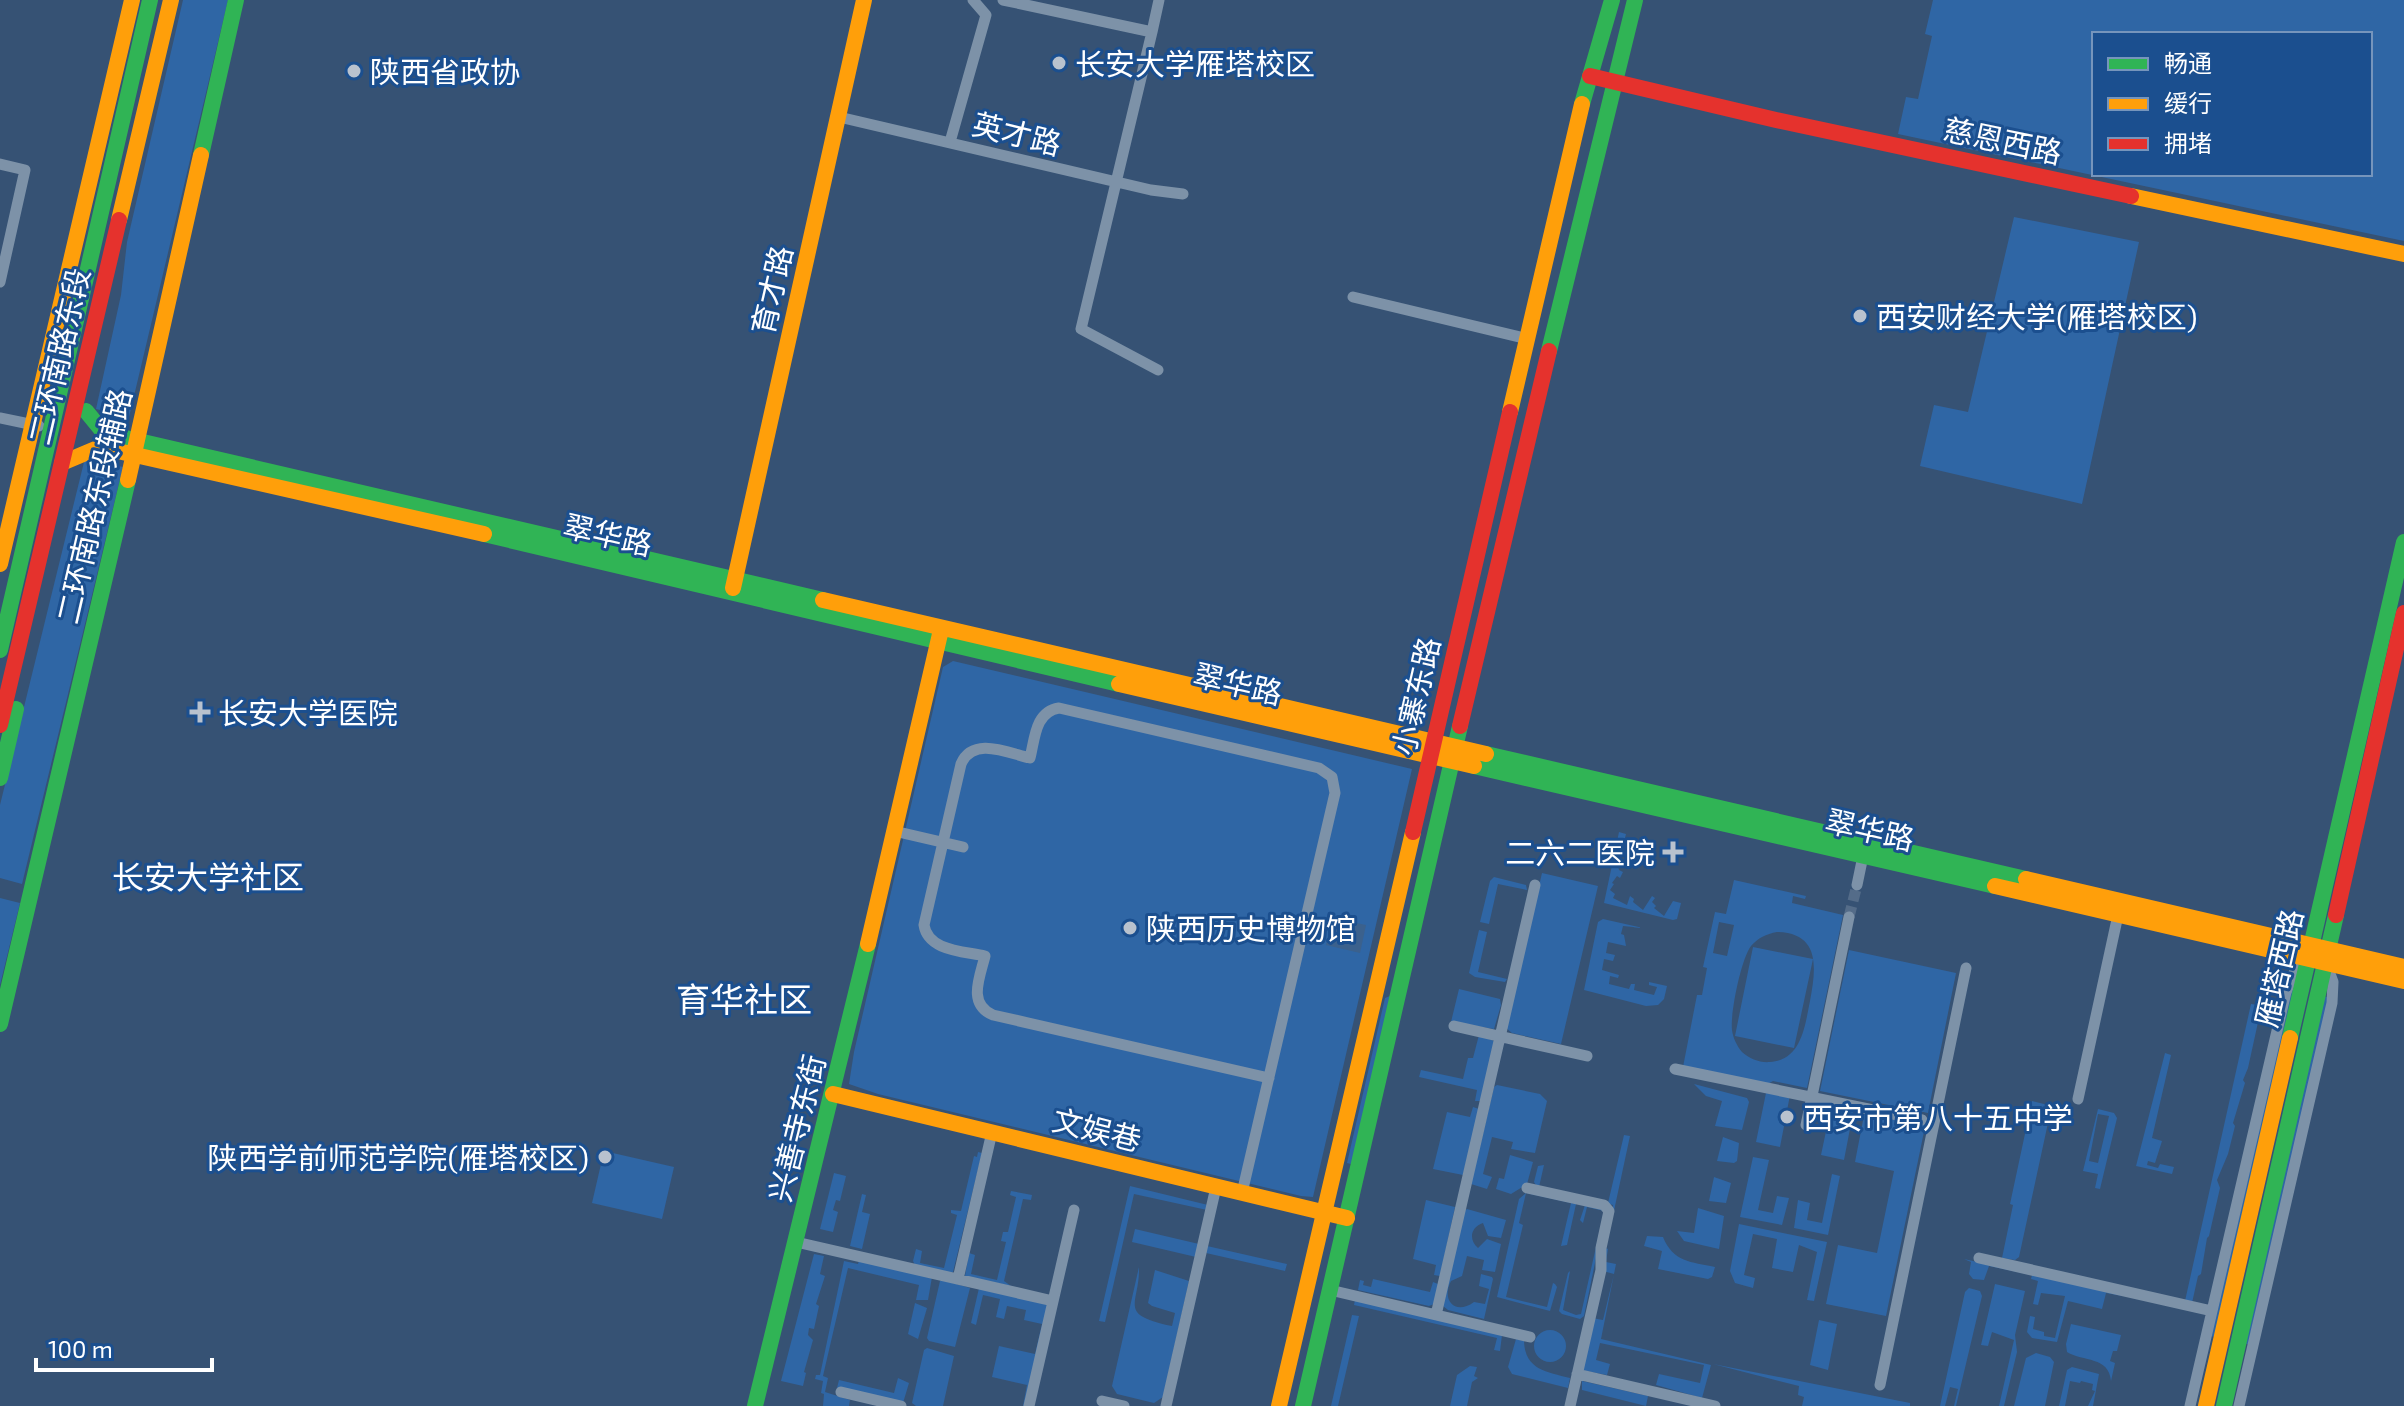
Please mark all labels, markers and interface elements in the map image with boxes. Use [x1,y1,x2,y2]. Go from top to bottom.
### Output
legend [2092,32,2372,176]
place label: 长安大学雁塔校区 [1075,45,1315,81]
text: 畅通 [2164,48,2212,77]
place label: 陕西省政协 [370,53,520,89]
marker: 长安大学雁塔校区 [1050,54,1068,72]
marker: 陕西省政协 [345,62,363,80]
text: 缓行 [2164,88,2212,117]
street label: 英才路 [969,105,1065,161]
street label: 慈恩西路 [1941,110,2065,170]
text: 拥堵 [2164,128,2212,157]
street label: 育才路 [743,242,799,338]
street label: 二环南路东段 [20,264,96,448]
place label: 西安财经大学(雁塔校区) [1876,298,2198,334]
marker: 西安财经大学(雁塔校区) [1851,307,1869,325]
street label: 二环南路东段辅路 [48,385,138,627]
street label: 翠华路 [560,506,656,562]
street label: 小寨东路 [1384,633,1446,759]
street label: 翠华路 [1190,655,1286,711]
place label: 长安大学医院 [218,694,398,730]
marker: 长安大学医院 [189,701,211,723]
street label: 翠华路 [1822,801,1918,857]
place label: 二六二医院 [1505,834,1655,870]
marker: 二六二医院 [1662,841,1684,863]
district label: 长安大学社区 [112,857,304,895]
street label: 雁塔西路 [2247,905,2309,1031]
place label: 陕西历史博物馆 [1146,910,1356,946]
marker: 陕西历史博物馆 [1121,919,1139,937]
district label: 育华社区 [676,978,812,1019]
street label: 兴善寺东街 [760,1051,832,1205]
place label: 西安市第八十五中学 [1803,1099,2073,1135]
street label: 文娱巷 [1049,1101,1145,1157]
marker: 西安市第八十五中学 [1778,1108,1796,1126]
place label: 陕西学前师范学院(雁塔校区) [207,1139,589,1175]
marker: 陕西学前师范学院(雁塔校区) [596,1148,614,1166]
scale bar [36,1322,212,1372]
text: 100 m [48,1334,113,1363]

